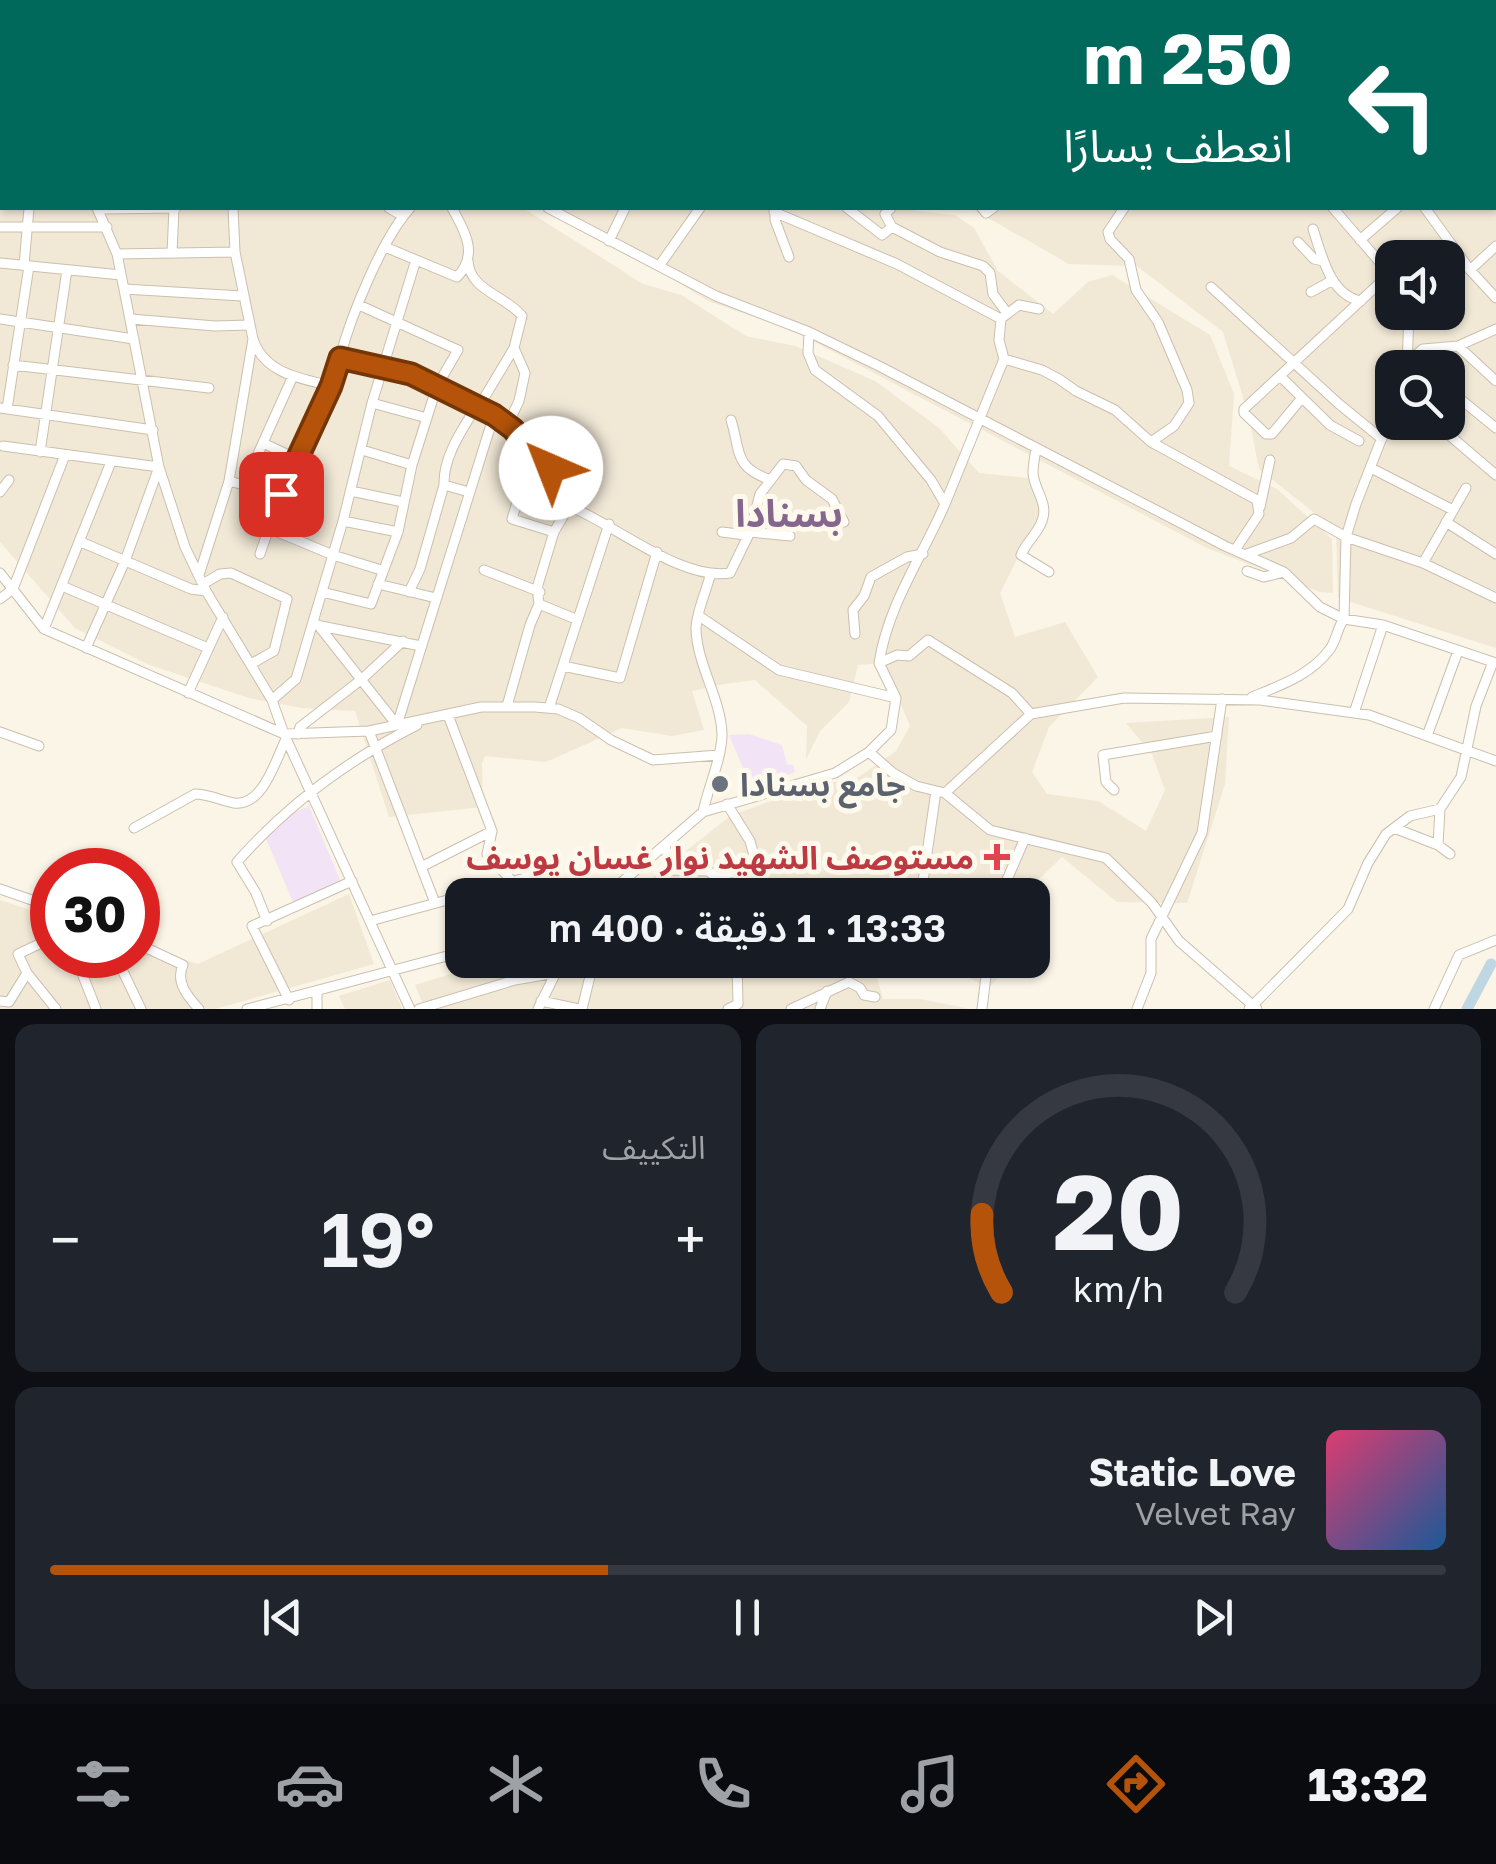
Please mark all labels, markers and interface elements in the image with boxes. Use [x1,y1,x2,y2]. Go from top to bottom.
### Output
text: 250 m [1083,15,1293,99]
icon: left [1328,40,1458,170]
text: انعطف يسارًا [1063,118,1293,172]
map controls [1375,240,1465,440]
button: sound [1375,240,1465,330]
button: search [1375,350,1465,440]
position arrow [499,416,603,520]
pin [239,452,324,537]
icon: arrive [254,467,309,522]
district label: بسنادا [735,490,843,536]
place label: جامع بسنادا [740,765,906,809]
marker: جامع بسنادا [709,773,731,795]
place label: مستوصف الشهيد نوار غسان يوسف [466,838,974,877]
marker: مستوصف الشهيد نوار غسان يوسف [984,844,1010,870]
speed limit sign: 30 [30,848,160,978]
text: 13:33 · 1 دقيقة · 400 m [549,905,946,950]
text: التكييف [602,1128,706,1166]
text: 20 [1053,1148,1184,1273]
text: 19° [321,1193,435,1284]
text: − [50,1206,80,1272]
text: + [675,1206,705,1272]
text: km/h [1073,1267,1164,1310]
text: Static Love [1089,1449,1296,1494]
text: Velvet Ray [1135,1494,1296,1532]
icon: previous [255,1590,310,1645]
icon: pause [720,1590,775,1645]
icon: next [1186,1590,1241,1645]
icon: filters [68,1749,138,1819]
icon: car [275,1749,345,1819]
icon: climate [481,1749,551,1819]
icon: phone [688,1749,758,1819]
icon: music [895,1749,965,1819]
icon: directions [1101,1749,1171,1819]
text: 13:32 [1308,1757,1428,1811]

